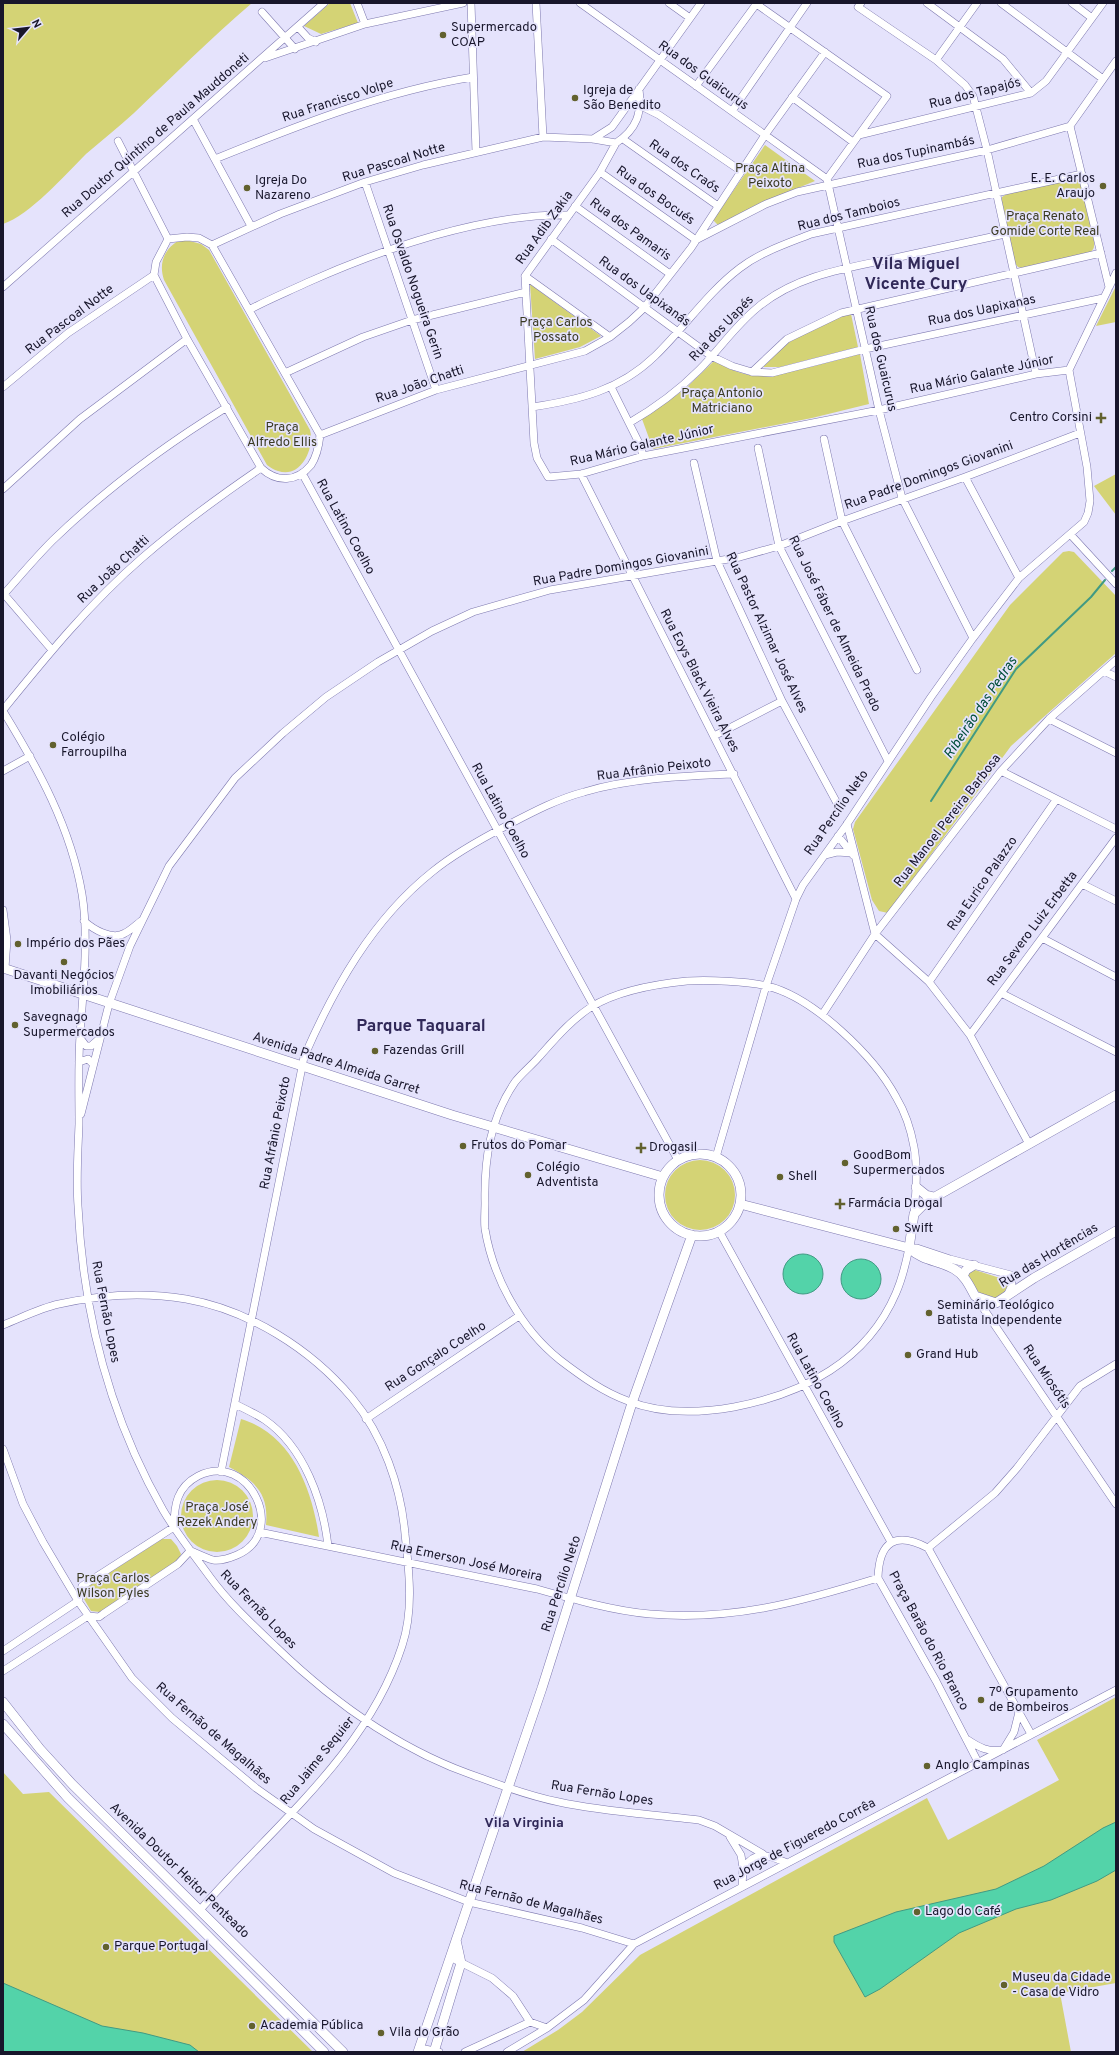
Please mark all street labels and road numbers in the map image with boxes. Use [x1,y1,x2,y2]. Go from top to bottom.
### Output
street label: Rua dos Guaicurus [655,38,751,114]
street label: Rua Doutor Quintino de Paula Mauddoneti [59,50,253,222]
street label: Rua Francisco Volpe [280,75,396,127]
street label: Rua dos Tapajós [927,75,1023,113]
street label: Rua dos Tupinambás [856,133,976,173]
street label: Rua dos Craós [645,137,723,197]
street label: Rua Pascoal Notte [341,140,447,186]
street label: Rua dos Bocués [613,163,697,229]
street label: Rua Adib Zakia [513,188,577,268]
street label: Rua dos Pamaris [586,195,674,265]
street label: Rua dos Tamboios [796,195,902,235]
street label: Rua Osvaldo Nogueira Gerin [378,202,446,362]
street label: Rua dos Uapixanás [595,253,693,331]
street label: Rua Pascoal Notte [23,282,117,358]
street label: Rua dos Uapixanas [927,292,1037,330]
street label: Rua dos Uapés [686,293,758,365]
street label: Rua dos Guaicurus [860,305,900,413]
street label: Rua Mário Galante Júnior [908,352,1056,398]
street label: Rua João Chatti [374,362,466,408]
street label: Rua Mário Galante Júnior [569,422,715,470]
street label: Rua Padre Domingos Giovanini [843,438,1015,514]
street label: Rua Latino Coelho [312,477,378,577]
street label: Rua João Chatti [75,533,153,607]
street label: Rua José Fáber de Almeida Prado [784,533,884,715]
street label: Rua Padre Domingos Giovanini [532,544,710,590]
street label: Rua Pastor Alzimar José Alves [722,550,810,716]
street label: Rua Eoys Black Vieira Alves [656,607,742,755]
street label: Rua Manoel Pereira Barbosa [891,751,1005,891]
street label: Rua Afrânio Peixoto [596,755,712,785]
street label: Rua Latino Coelho [467,761,533,861]
street label: Rua Percílio Neto [802,767,872,859]
street label: Rua Eurico Palazzo [944,834,1022,934]
street label: Rua Severo Luiz Erbetta [985,868,1081,990]
street label: Avenida Padre Almeida Garret [250,1029,422,1099]
street label: Rua Afrânio Peixoto [257,1075,295,1191]
street label: Rua das Hortências [997,1220,1101,1292]
street label: Rua Fernão Lopes [87,1260,123,1364]
street label: Rua Gonçalo Coelho [382,1318,490,1396]
street label: Rua Latino Coelho [782,1331,848,1431]
street label: Rua Miosótis [1019,1342,1073,1412]
street label: Rua Percílio Neto [539,1534,585,1634]
street label: Rua Emerson José Moreira [389,1538,543,1586]
street label: Rua Fernão Lopes [216,1567,300,1653]
street label: Praça Barão do Rio Branco [884,1569,972,1713]
street label: Rua Fernão de Magalhães [152,1679,274,1789]
street label: Rua Jaime Sequier [277,1714,359,1808]
street label: Rua Fernão Lopes [550,1778,654,1810]
street label: Rua Jorge de Figueredo Corrêa [711,1795,879,1895]
street label: Avenida Doutor Heitor Penteado [106,1800,252,1942]
street label: Rua Fernão de Magalhães [457,1877,605,1929]

